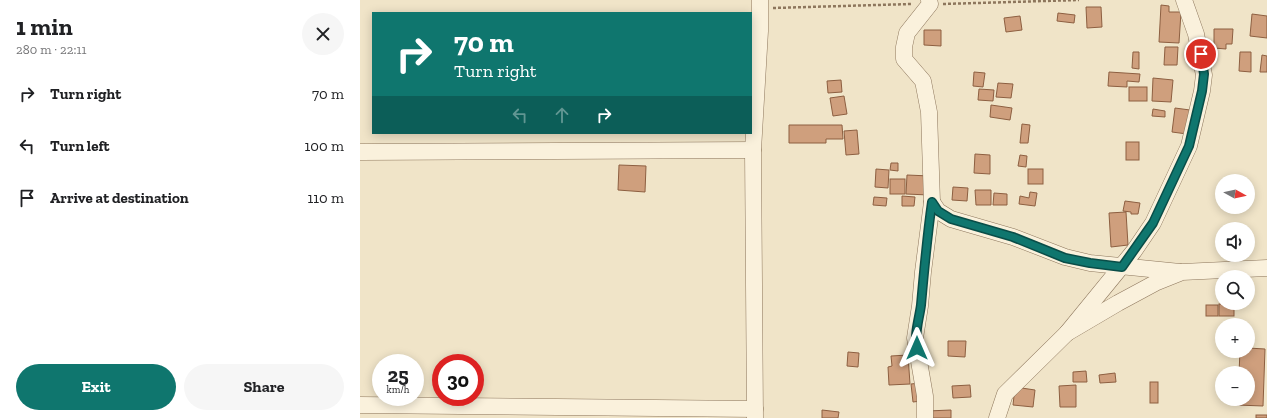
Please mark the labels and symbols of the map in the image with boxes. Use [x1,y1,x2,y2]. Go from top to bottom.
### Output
pin [1184,37,1218,71]
north arrow [1215,174,1255,214]
position arrow [896,327,938,369]
speed limit sign: 30 [432,354,484,406]

